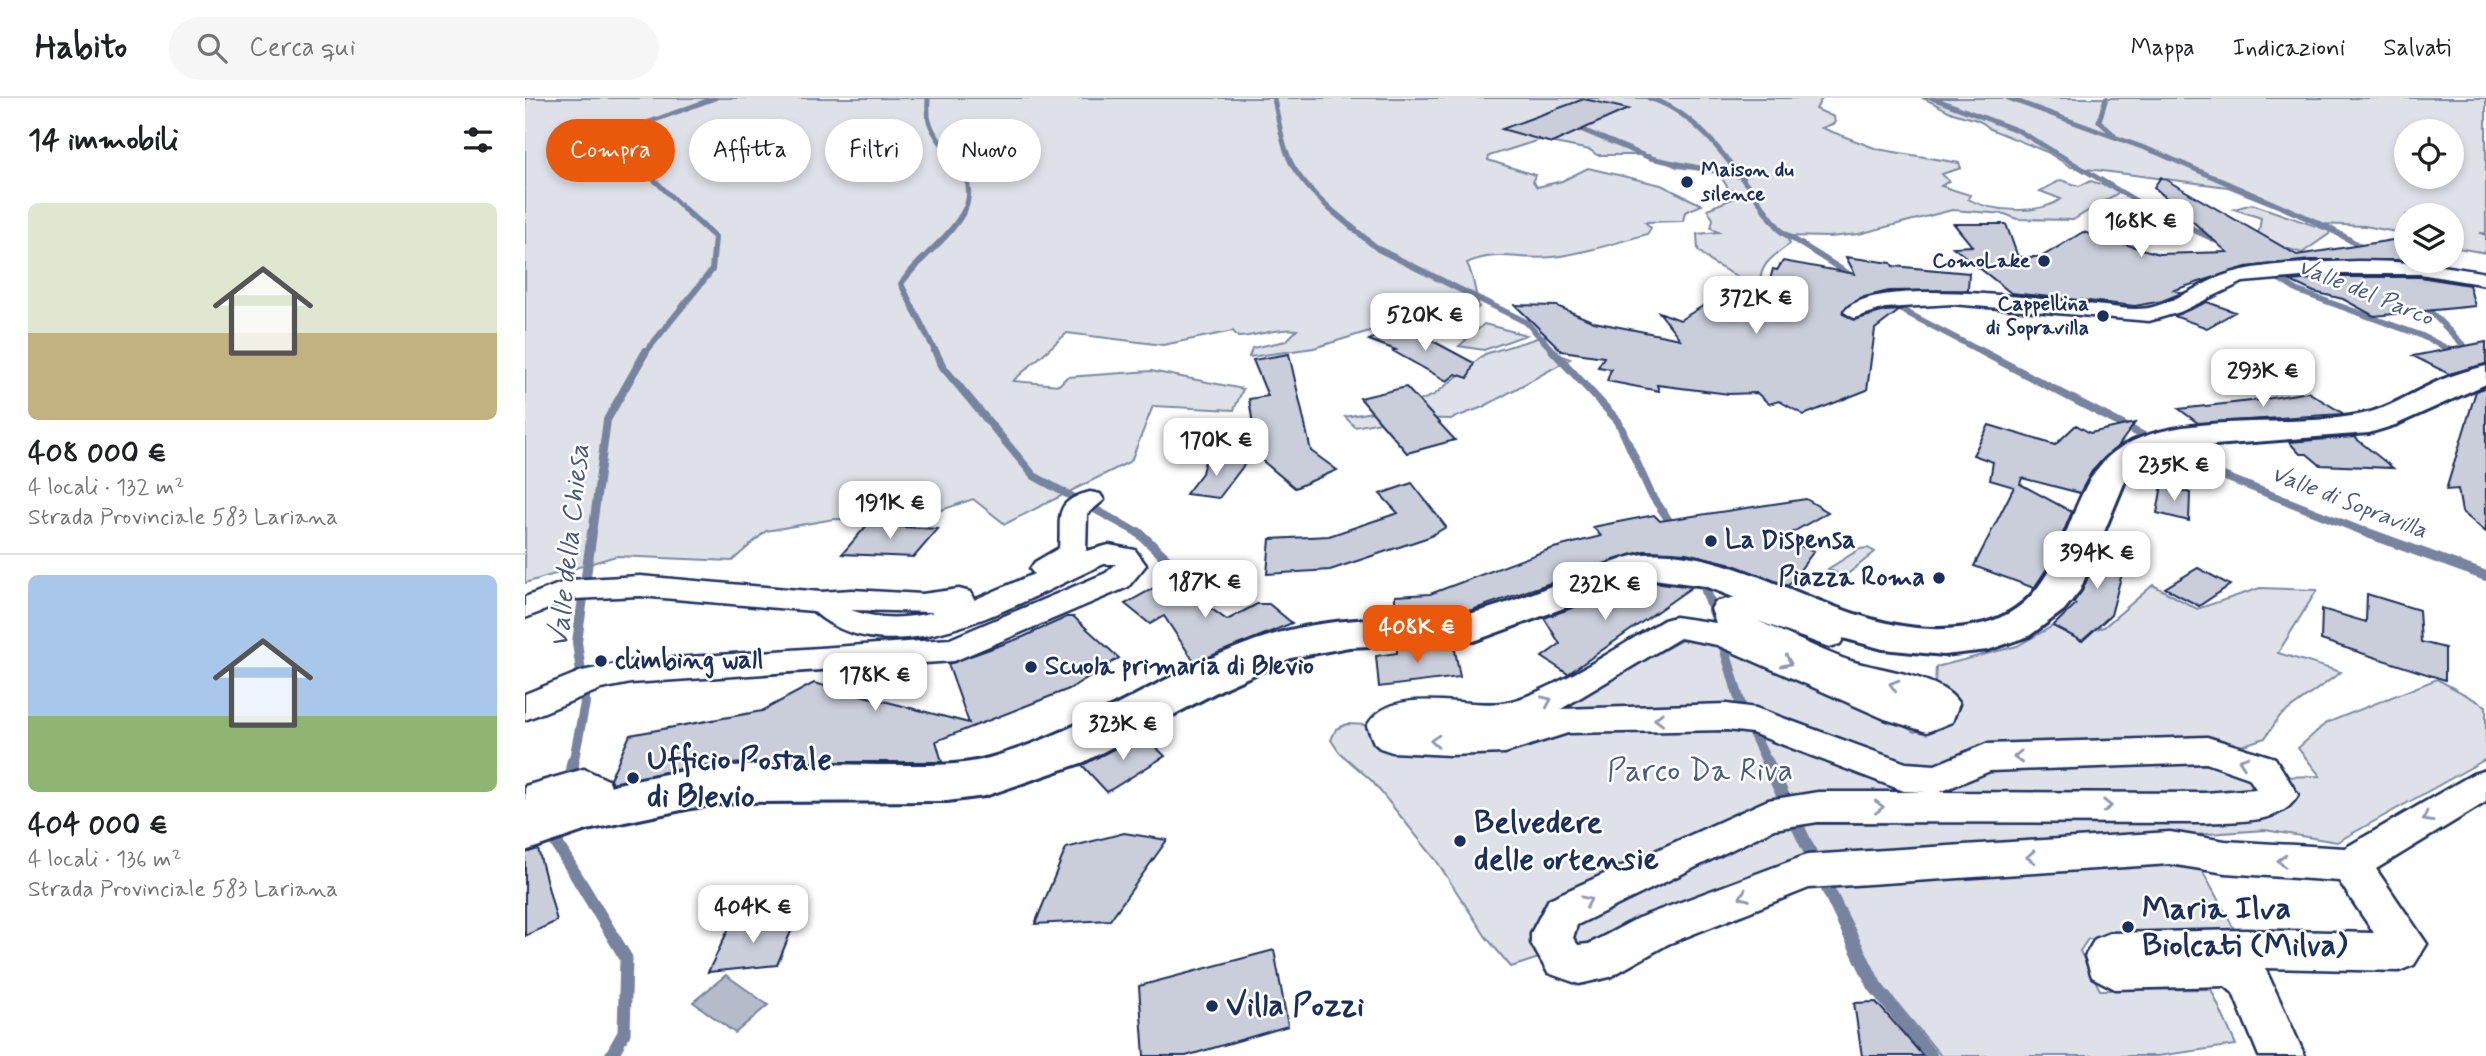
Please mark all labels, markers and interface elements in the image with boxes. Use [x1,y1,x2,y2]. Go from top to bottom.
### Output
search box [169,17,659,80]
text: Habito [35,26,127,70]
icon: search [193,29,231,67]
text: Cerca qui [249,31,356,65]
text: Mappa [2131,33,2195,64]
text: Indicazioni [2233,33,2345,64]
text: Salvati [2383,33,2451,64]
chip: Compra [546,119,675,182]
chip: Affitta [689,119,811,182]
chip: Filtri [825,119,923,182]
chip: Nuovo [937,119,1041,182]
map controls [2394,119,2464,273]
button: locate [2394,119,2464,189]
text: 14 immobili [28,121,179,160]
icon: filters [459,121,497,159]
place label: Maison du silence [1700,156,1794,208]
marker: Maison du silence [1679,174,1695,190]
pin: 168K € [2084,200,2198,259]
button: layers [2394,203,2464,273]
text: 168K € [2105,207,2177,237]
place label: ComoLake [1932,247,2031,275]
icon: home [200,248,326,374]
water label: Valle del Parco [2293,252,2438,334]
marker: ComoLake [2036,253,2052,269]
pin: 372K € [1699,276,1813,336]
text: 372K € [1719,284,1793,314]
place label: Cappellina di Sopravilla [1986,290,2089,342]
pin: 520K € [1368,294,1482,353]
text: 520K € [1386,301,1464,331]
marker: Cappellina di Sopravilla [2095,308,2111,324]
pin: 293K € [2206,350,2320,409]
text: 293K € [2227,357,2299,387]
pin: 170K € [1159,418,1273,478]
text: 170K € [1179,426,1253,456]
text: 408 000 € [28,434,167,473]
water label: Valle della Chiesa [541,442,599,650]
pin: 235K € [2117,444,2231,503]
text: 235K € [2138,451,2210,481]
water label: Valle di Sopravilla [2267,459,2431,547]
text: 4 locali · 132 m² [28,473,185,503]
pin: 191K € [833,482,947,541]
text: 191K € [855,489,925,519]
text: Strada Provinciale 583 Lariana [28,503,338,533]
place label: La Dispensa [1725,524,1856,558]
pin: 394K € [2040,532,2154,591]
marker: La Dispensa [1703,533,1719,549]
text: 394K € [2059,539,2135,569]
pin: 187K € [1148,560,1262,620]
place label: Piazza Roma [1778,561,1925,595]
pin: 232K € [1548,562,1662,622]
text: 187K € [1168,568,1242,598]
text: 232K € [1569,570,1641,600]
marker: Piazza Roma [1931,570,1947,586]
pin: 408K € [1360,606,1474,665]
text: 408K € [1379,613,1455,643]
icon: home [200,620,326,746]
place label: climbing wall [615,644,763,679]
place label: Scuola primaria di Blevio [1045,650,1314,684]
marker: climbing wall [593,653,609,669]
pin: 178K € [818,654,932,713]
one-way arrow [1780,654,1792,668]
marker: Scuola primaria di Blevio [1023,659,1039,675]
text: 178K € [839,661,911,691]
one-way arrow [1888,678,1900,693]
one-way arrow [1540,695,1552,709]
pin: 323K € [1066,702,1180,762]
text: 323K € [1088,710,1158,740]
one-way arrow [1653,711,1664,726]
one-way arrow [1429,734,1440,749]
place label: Ufficio Postale di Blevio [647,739,832,818]
one-way arrow [2012,749,2023,764]
park label: Parco Da Riva [1607,750,1793,792]
one-way arrow [2238,755,2250,770]
marker: Ufficio Postale di Blevio [625,770,641,786]
one-way arrow [1874,799,1885,815]
one-way arrow [2101,799,2112,814]
place label: Belvedere delle ortensie [1474,802,1659,881]
text: 404 000 € [28,806,168,845]
one-way arrow [2422,810,2434,823]
marker: Belvedere delle ortensie [1452,833,1468,849]
text: 4 locali · 136 m² [28,845,182,875]
one-way arrow [2026,849,2037,864]
one-way arrow [2276,853,2287,868]
text: Strada Provinciale 583 Lariana [28,875,338,905]
pin: 404K € [696,886,810,945]
one-way arrow [1738,888,1750,902]
place label: Maria Ilva Biolcati (Milva) [2142,888,2348,967]
text: 404K € [714,893,792,923]
one-way arrow [1580,895,1592,909]
marker: Maria Ilva Biolcati (Milva) [2120,919,2136,935]
place label: Villa Pozzi [1226,985,1364,1027]
marker: Villa Pozzi [1204,998,1220,1014]

